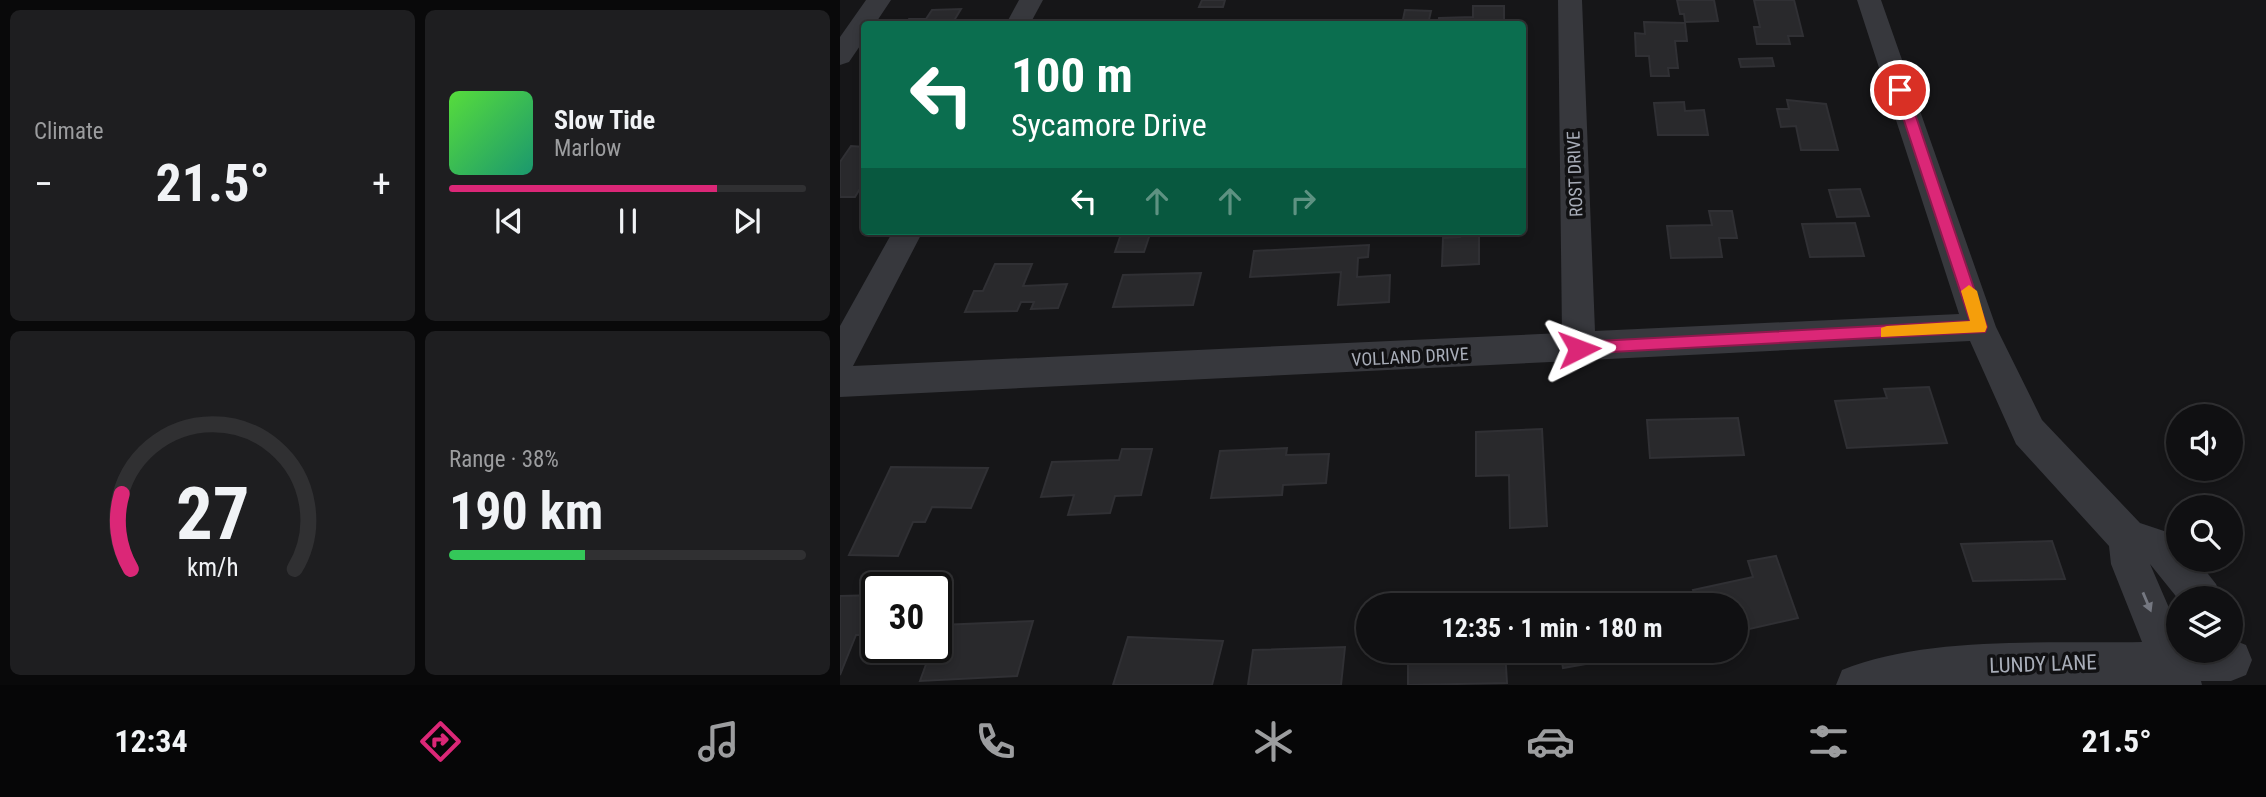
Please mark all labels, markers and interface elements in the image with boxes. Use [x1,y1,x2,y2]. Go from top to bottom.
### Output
text: 100 m [1011,47,1133,104]
icon: left [896,49,987,140]
pin [1870,60,1930,120]
icon: arrive [1881,71,1919,109]
text: Slow Tide [554,105,655,135]
text: Sycamore Drive [1011,106,1207,144]
text: Climate [34,118,104,145]
street label: ROST DRIVE [1563,131,1586,217]
text: Marlow [554,135,621,162]
text: 21.5° [155,153,270,214]
text: − [34,162,53,206]
text: + [372,162,391,206]
icon: left [1065,182,1103,220]
icon: ahead [1138,182,1176,220]
icon: ahead [1211,182,1249,220]
icon: right [1284,182,1322,220]
icon: previous [490,202,528,240]
icon: pause [609,202,647,240]
icon: next [728,202,766,240]
position arrow [1542,312,1616,386]
street label: VOLLAND DRIVE [1351,343,1469,370]
map controls [2166,404,2243,663]
button: sound [2166,404,2243,481]
text: Range · 38% [449,446,559,473]
text: 27 [176,471,249,557]
text: 190 km [449,481,603,542]
button: search [2166,495,2243,572]
text: km/h [187,553,238,582]
speed limit sign: 30 [861,572,952,663]
button: layers [2166,586,2243,663]
one-way arrow [2142,592,2153,613]
text: 12:35 · 1 min · 180 m [1442,613,1662,643]
street label: LUNDY LANE [1989,650,2097,678]
icon: directions [416,717,465,766]
icon: music [694,717,743,766]
icon: phone [971,717,1020,766]
icon: climate [1249,717,1298,766]
icon: car [1526,717,1575,766]
icon: filters [1804,717,1853,766]
text: 12:34 [114,722,188,760]
text: 21.5° [2081,722,2152,760]

